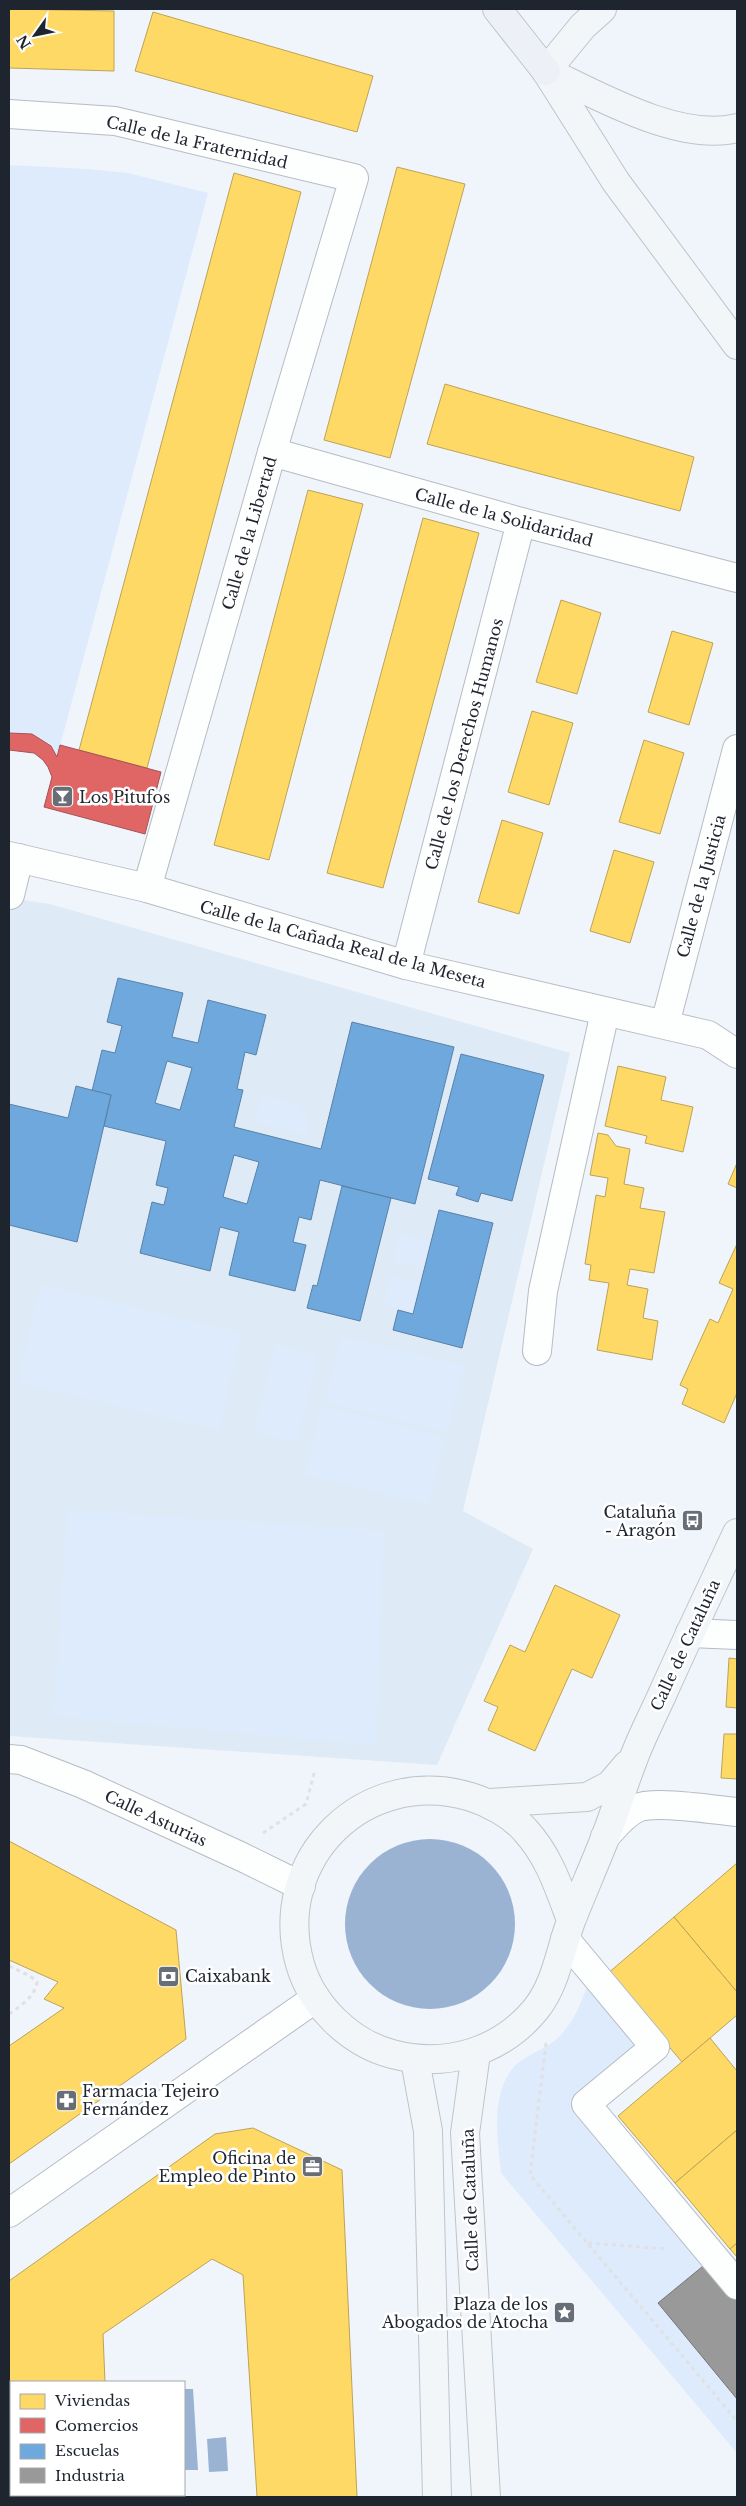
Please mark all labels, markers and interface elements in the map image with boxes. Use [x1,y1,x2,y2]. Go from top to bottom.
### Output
north arrow [10,10,60,60]
text: N [13,32,35,53]
street label: Calle de la Fraternidad [104,111,290,173]
street label: Calle de la Libertad [217,454,281,612]
street label: Calle de la Solidaridad [413,484,595,550]
street label: Calle de los Derechos Humanos [421,616,507,872]
bar icon: Los Pitufos [51,785,75,809]
place label: Los Pitufos [79,787,170,807]
street label: Calle de la Justicia [672,812,730,960]
street label: Calle de la Cañada Real de la Meseta [198,896,488,992]
place label: Cataluña - Aragón [604,1502,676,1540]
bus stop icon: Cataluña - Aragón [680,1509,704,1533]
street label: Calle de Cataluña [646,1576,724,1714]
street label: Calle Asturias [102,1786,210,1850]
bank icon: Caixabank [157,1964,181,1988]
place label: Caixabank [185,1966,271,1986]
place label: Farmacia Tejeiro Fernández [82,2081,219,2119]
pharmacy icon: Farmacia Tejeiro Fernández [54,2088,78,2112]
street label: Calle de Cataluña [458,2128,482,2272]
place label: Oficina de Empleo de Pinto [158,2148,296,2186]
office icon: Oficina de Empleo de Pinto [300,2155,324,2179]
place label: Plaza de los Abogados de Atocha [381,2294,548,2332]
place icon: Plaza de los Abogados de Atocha [552,2301,576,2325]
legend [10,2381,185,2496]
text: Viviendas [54,2391,130,2410]
text: Comercios [55,2416,138,2435]
text: Escuelas [55,2441,120,2460]
text: Industria [55,2466,125,2485]

